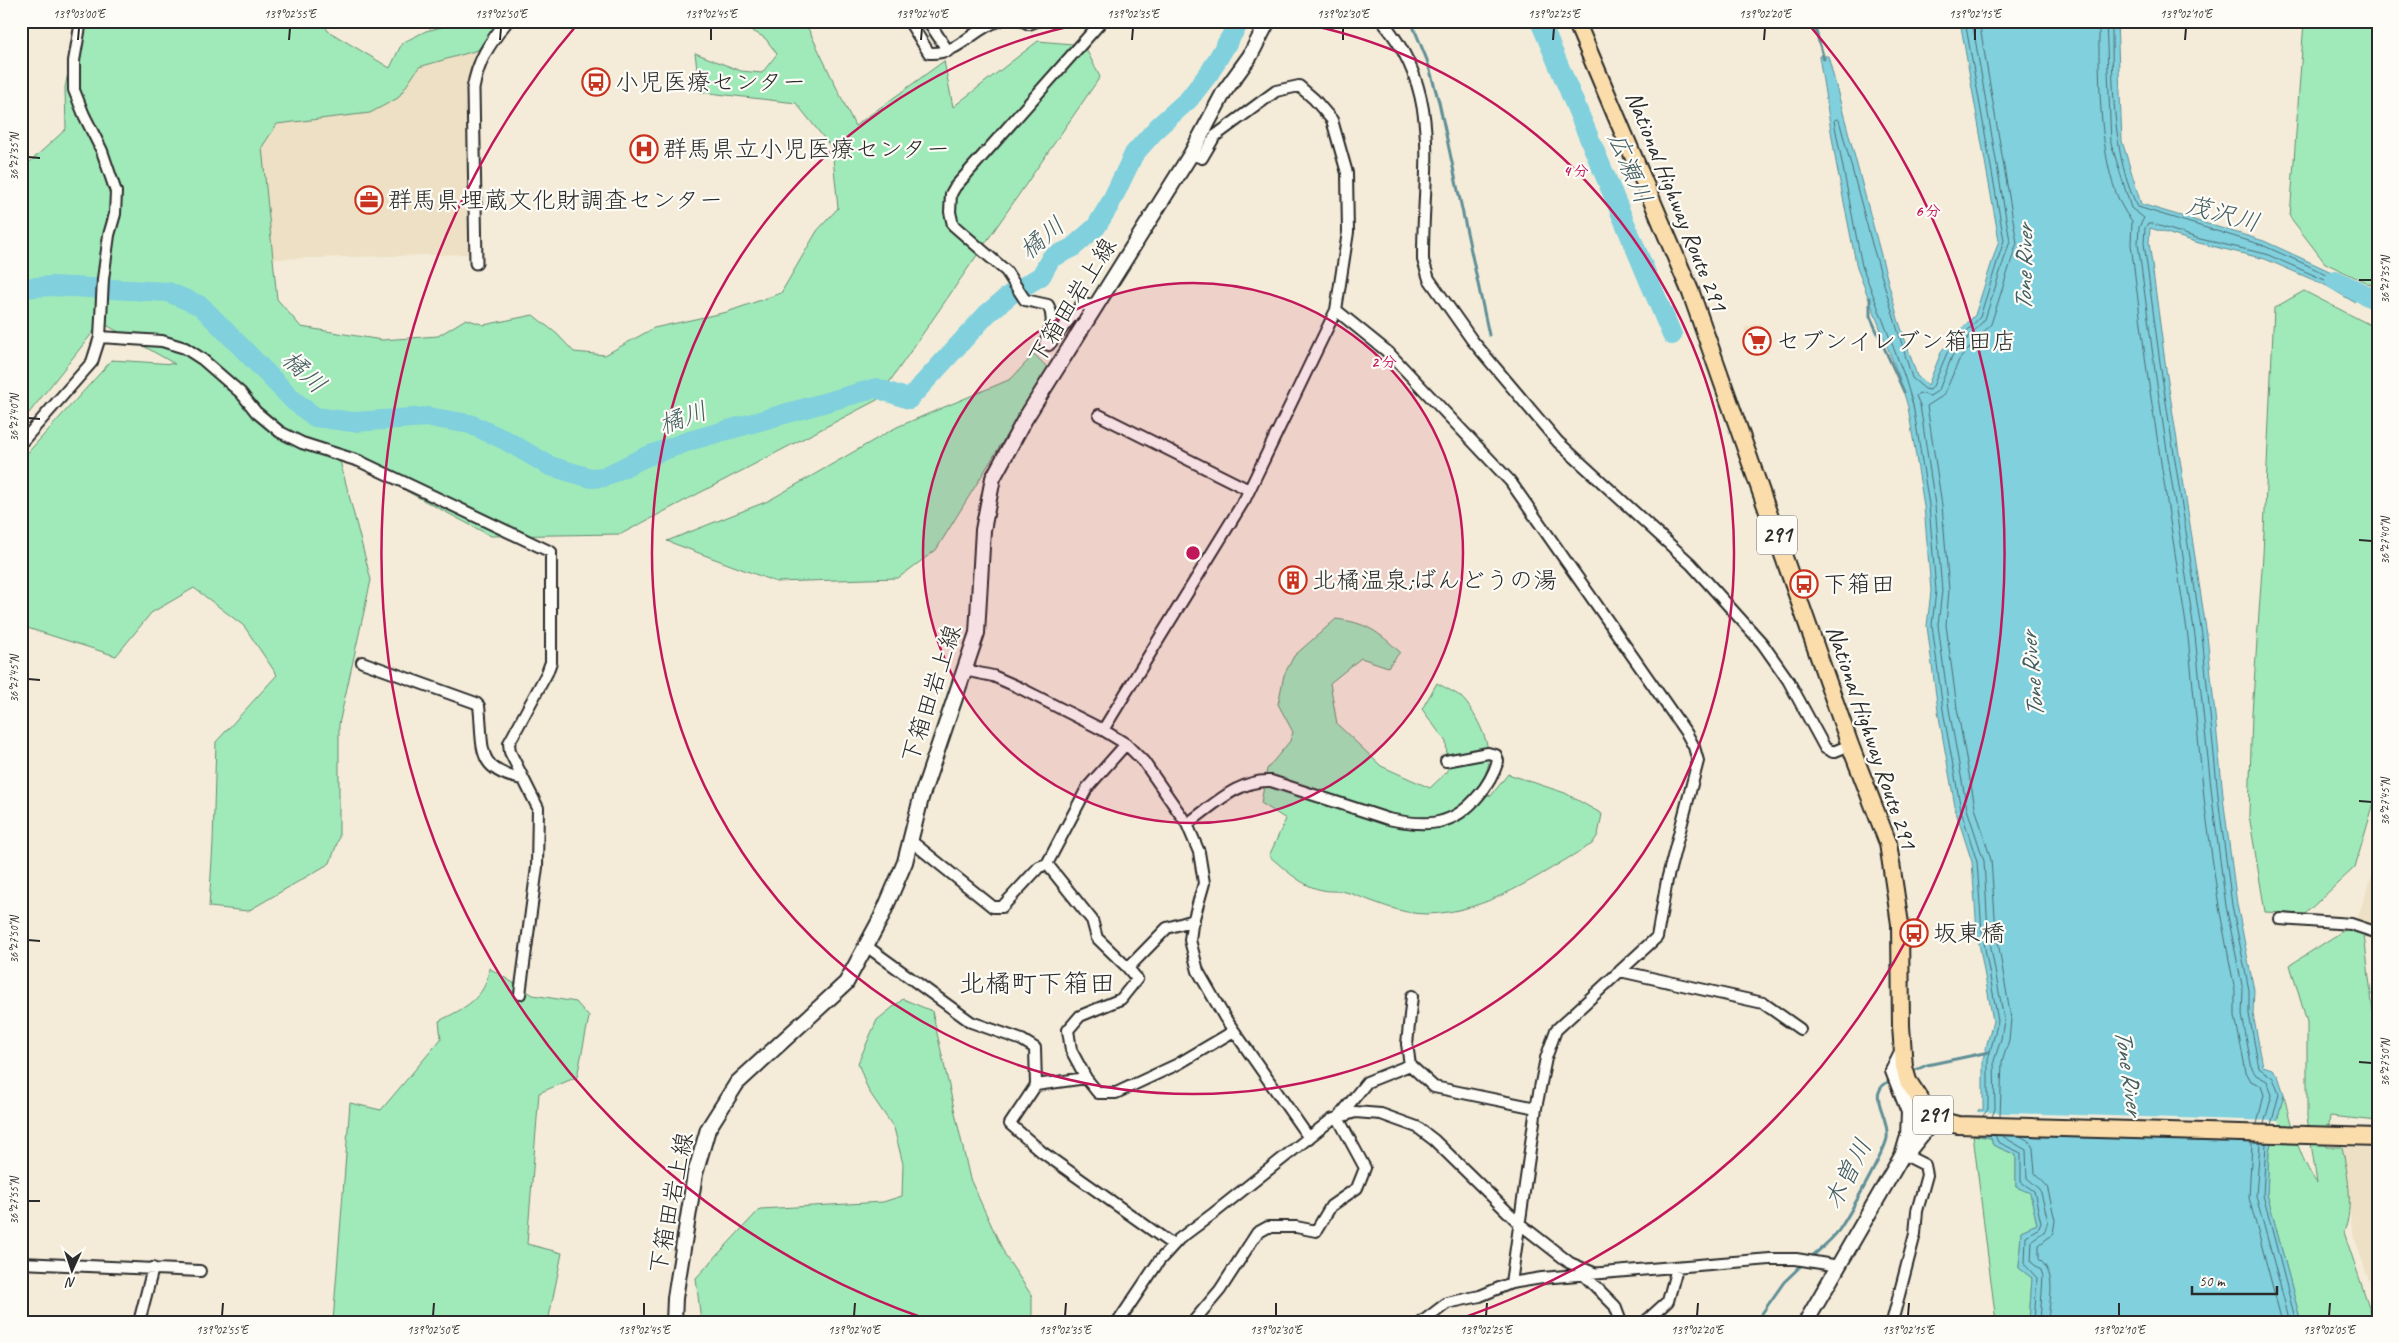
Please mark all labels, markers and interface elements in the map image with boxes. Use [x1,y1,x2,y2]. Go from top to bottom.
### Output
text: 139°03'00"E [53,6,107,22]
text: 139°02'55"E [264,6,318,22]
text: 139°02'50"E [475,6,529,22]
text: 139°02'45"E [685,6,739,22]
text: 139°02'40"E [896,6,950,22]
text: 139°02'35"E [1107,6,1161,22]
text: 139°02'30"E [1317,6,1371,22]
text: 139°02'25"E [1528,6,1582,22]
text: 139°02'20"E [1739,6,1793,22]
text: 139°02'15"E [1949,6,2003,22]
text: 139°02'10"E [2160,6,2214,22]
bus stop icon: 小児医療センター [581,67,611,97]
place label: 小児医療センター [615,67,806,97]
street label: National Highway Route 291 [1619,87,1735,316]
water label: 広瀬川 [1601,127,1659,209]
text: 36°27'35"N [6,132,22,181]
hospital icon: 群馬県立小児医療センター [629,134,659,164]
place label: 群馬県立小児医療センター [663,134,950,164]
text: 4 分 [1563,162,1589,181]
office icon: 群馬県埋蔵文化財調査センター [354,185,384,215]
place label: 群馬県埋蔵文化財調査センター [388,185,723,215]
water label: 茂沢川 [2183,189,2263,239]
text: 6 分 [1915,202,1941,221]
water label: 橘川 [1013,210,1071,266]
water label: Tone River [2007,221,2041,311]
street label: 下箱田岩上線 [1021,232,1123,370]
text: 36°27'35"N [2377,255,2393,304]
supermarket icon: セブンイレブン箱田店 [1742,326,1772,356]
place label: セブンイレブン箱田店 [1776,326,2016,356]
water label: 橘川 [275,343,333,401]
text: 2 分 [1371,353,1397,372]
text: 36°27'40"N [6,393,22,442]
water label: 橘川 [654,395,712,441]
road number: 291 [1757,516,1797,554]
text: 36°27'40"N [2377,516,2393,565]
centre of rings [1184,544,1202,562]
building icon: 北橘温泉;ばんどうの湯 [1278,565,1308,595]
place label: 北橘温泉;ばんどうの湯 [1312,565,1557,595]
bus stop icon: 下箱田 [1789,569,1819,599]
place label: 下箱田 [1823,569,1895,599]
street label: 下箱田岩上線 [894,621,968,767]
street label: National Highway Route 291 [1820,621,1925,854]
water label: Tone River [2012,627,2052,719]
text: 36°27'45"N [6,654,22,703]
text: 36°27'45"N [2377,777,2393,826]
text: 36°27'50"N [6,915,22,964]
bus stop icon: 坂東橋 [1899,918,1929,948]
place label: 坂東橋 [1933,918,2005,948]
district label: 北橘町下箱田 [959,967,1115,1000]
water label: Tone River [2107,1027,2151,1121]
text: 36°27'50"N [2377,1038,2393,1087]
road number: 291 [1913,1096,1953,1134]
street label: 下箱田岩上線 [643,1129,699,1277]
water label: 木曽川 [1817,1133,1879,1215]
text: 36°27'55"N [6,1176,22,1225]
north arrow [48,1246,98,1296]
scale bar [2192,1263,2276,1295]
text: 50 m [2199,1272,2226,1291]
text: N [64,1274,76,1291]
text: 139°02'55"E [196,1322,250,1338]
text: 139°02'50"E [407,1322,461,1338]
text: 139°02'45"E [618,1322,672,1338]
text: 139°02'40"E [828,1322,882,1338]
text: 139°02'35"E [1039,1322,1093,1338]
text: 139°02'30"E [1250,1322,1304,1338]
text: 139°02'25"E [1460,1322,1514,1338]
text: 139°02'20"E [1671,1322,1725,1338]
text: 139°02'15"E [1882,1322,1936,1338]
text: 139°02'10"E [2093,1322,2147,1338]
text: 139°02'05"E [2303,1322,2357,1338]

